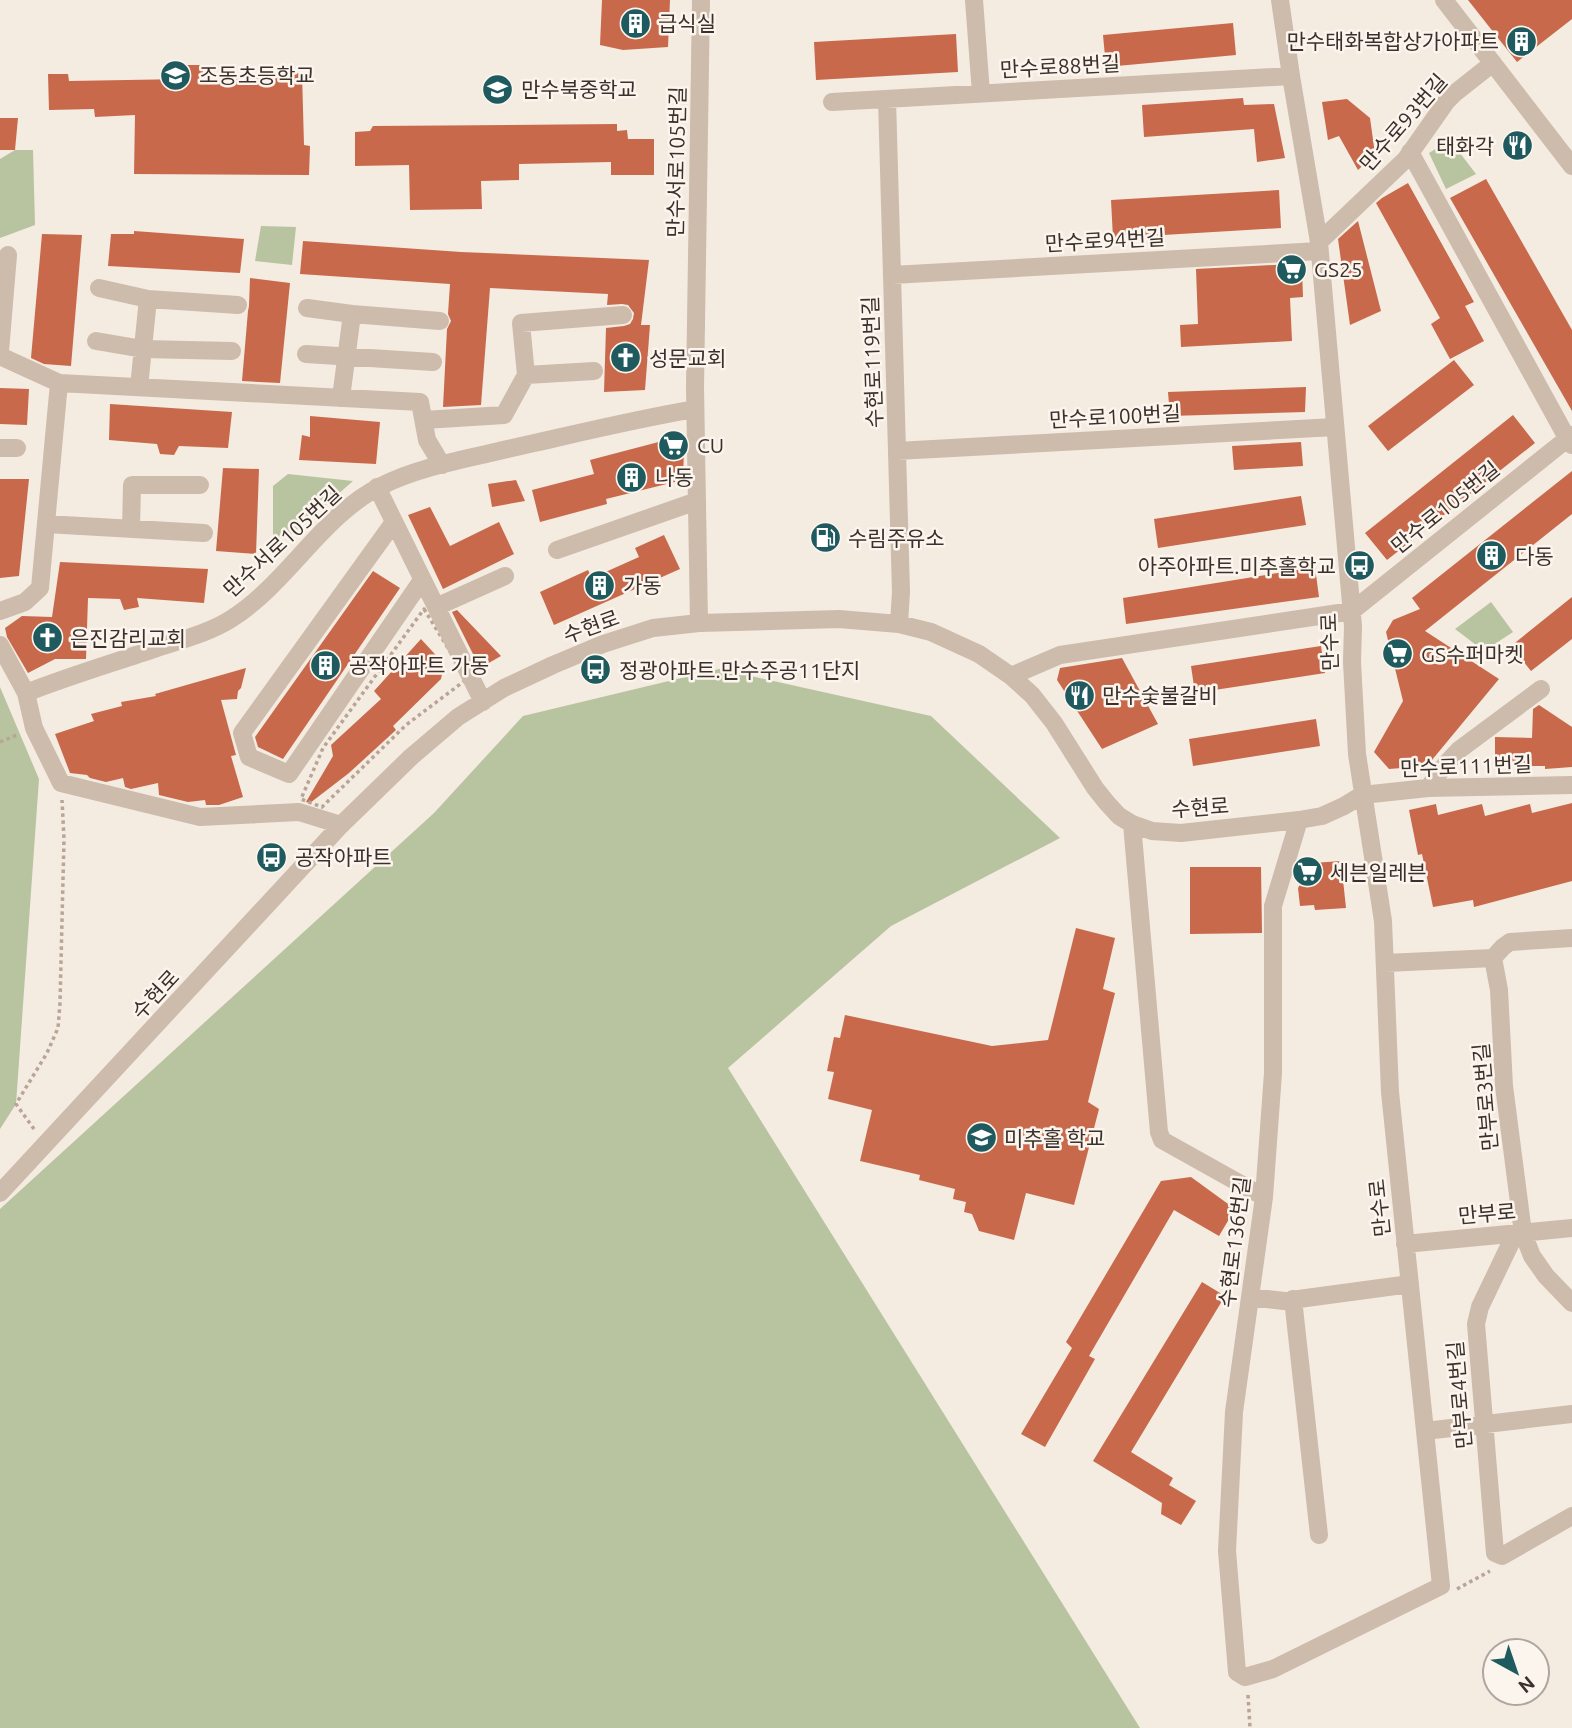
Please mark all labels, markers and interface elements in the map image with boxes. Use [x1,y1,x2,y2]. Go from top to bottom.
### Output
building icon: 급식실 [618,6,652,40]
place label: 급식실 [658,11,716,35]
building icon: 만수태화복합상가아파트 [1505,24,1539,58]
place label: 만수태화복합상가아파트 [1286,29,1499,53]
street label: 만수로88번길 [999,51,1121,81]
school or university icon: 조동초등학교 [159,58,193,92]
place label: 조동초등학교 [199,63,315,87]
street label: 만수로93번길 [1354,69,1452,175]
school or university icon: 만수북중학교 [481,72,515,106]
place label: 만수북중학교 [521,77,637,101]
street label: 만수서로105번길 [663,86,689,238]
restaurant icon: 태화각 [1500,129,1534,163]
place label: 태화각 [1436,134,1494,158]
street label: 만수로94번길 [1044,225,1166,255]
supermarket icon: GS25 [1274,252,1308,286]
place label: GS25 [1314,257,1363,281]
street label: 수현로119번길 [858,296,886,428]
church icon: 성문교회 [609,341,643,375]
place label: 성문교회 [649,346,726,370]
street label: 만수로100번길 [1048,401,1182,431]
supermarket icon: CU [657,428,691,462]
place label: CU [697,433,724,457]
street label: 만수로105번길 [1386,456,1504,558]
building icon: 나동 [615,460,649,494]
place label: 나동 [655,465,694,489]
street label: 만수서로105번길 [218,481,346,601]
fuel station icon: 수림주유소 [808,521,842,555]
place label: 수림주유소 [848,526,945,550]
building icon: 다동 [1475,539,1509,573]
place label: 다동 [1515,544,1554,568]
bus stop icon: 아주아파트.미추홀학교 [1342,549,1376,583]
place label: 아주아파트.미추홀학교 [1138,554,1336,578]
building icon: 가동 [583,568,617,602]
place label: 가동 [623,573,662,597]
street label: 수현로 [560,605,622,647]
street label: 만수로 [1316,613,1342,671]
church icon: 은진감리교회 [30,621,64,655]
place label: 은진감리교회 [70,626,186,650]
supermarket icon: GS수퍼마켓 [1381,637,1415,671]
place label: GS수퍼마켓 [1421,642,1523,666]
building icon: 공작아파트 가동 [309,648,343,682]
place label: 공작아파트 가동 [349,653,489,677]
bus stop icon: 정광아파트.만수주공11단지 [579,653,613,687]
place label: 정광아파트.만수주공11단지 [619,658,860,682]
restaurant icon: 만수숯불갈비 [1062,678,1096,712]
place label: 만수숯불갈비 [1102,683,1218,707]
street label: 만수로111번길 [1400,752,1532,780]
street label: 수현로 [1170,793,1230,821]
bus stop icon: 공작아파트 [255,840,289,874]
place label: 공작아파트 [295,845,392,869]
supermarket icon: 세븐일레븐 [1290,855,1324,889]
place label: 세븐일레븐 [1330,860,1427,884]
street label: 수현로 [126,965,184,1023]
street label: 만부로3번길 [1468,1042,1502,1152]
school or university icon: 미추홀 학교 [964,1121,998,1155]
place label: 미추홀 학교 [1004,1126,1105,1150]
street label: 수현로136번길 [1214,1175,1254,1309]
street label: 만수로 [1364,1178,1394,1238]
street label: 만부로 [1457,1199,1517,1227]
street label: 만부로4번길 [1442,1340,1476,1450]
north arrow [1481,1637,1551,1707]
text: N [1514,1672,1539,1698]

